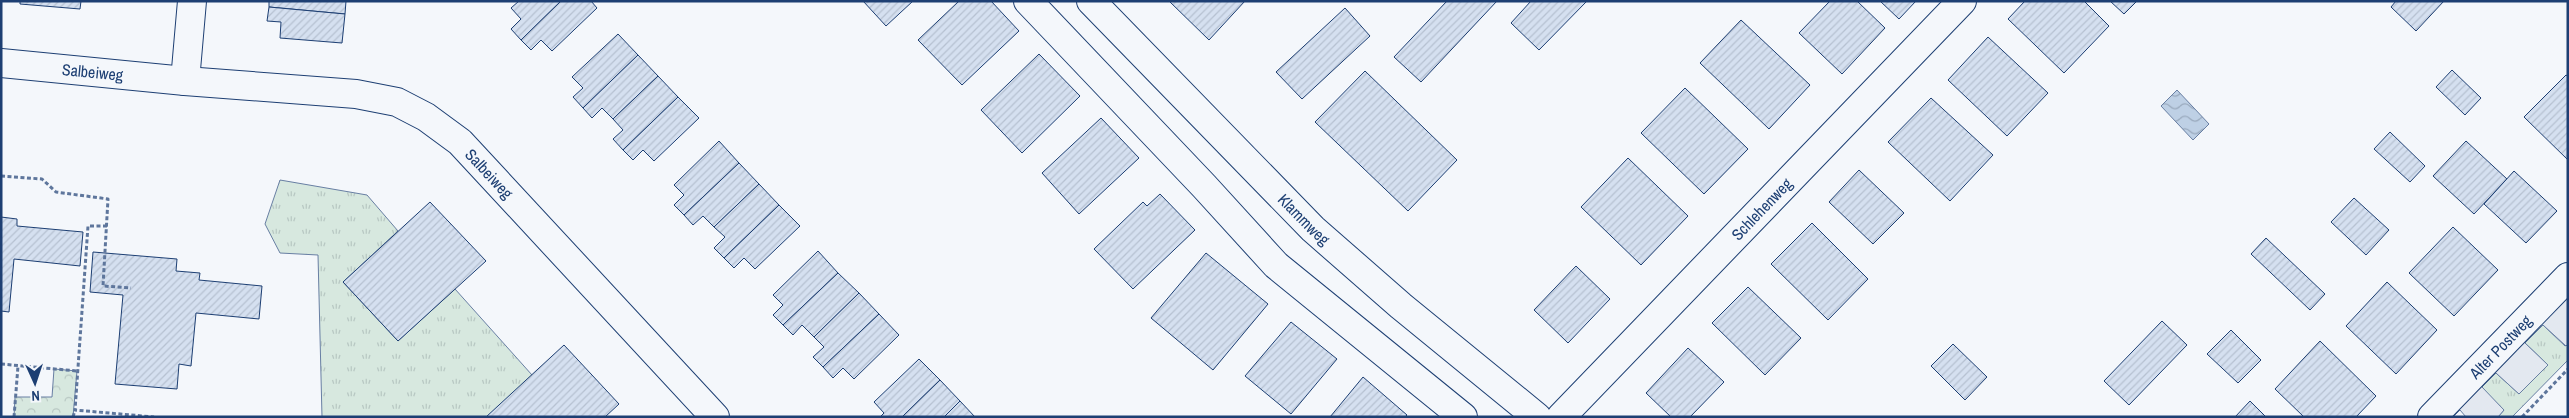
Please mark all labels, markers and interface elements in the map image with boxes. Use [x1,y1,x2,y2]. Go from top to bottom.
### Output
street label: Salbeiweg [61,58,125,86]
street label: Salbeiweg [460,144,519,204]
street label: Schlehenweg [1726,172,1797,245]
street label: Klammweg [1273,189,1335,250]
street label: Alter Postweg [2463,309,2537,384]
north arrow [10,358,60,408]
text: N [31,387,40,405]

